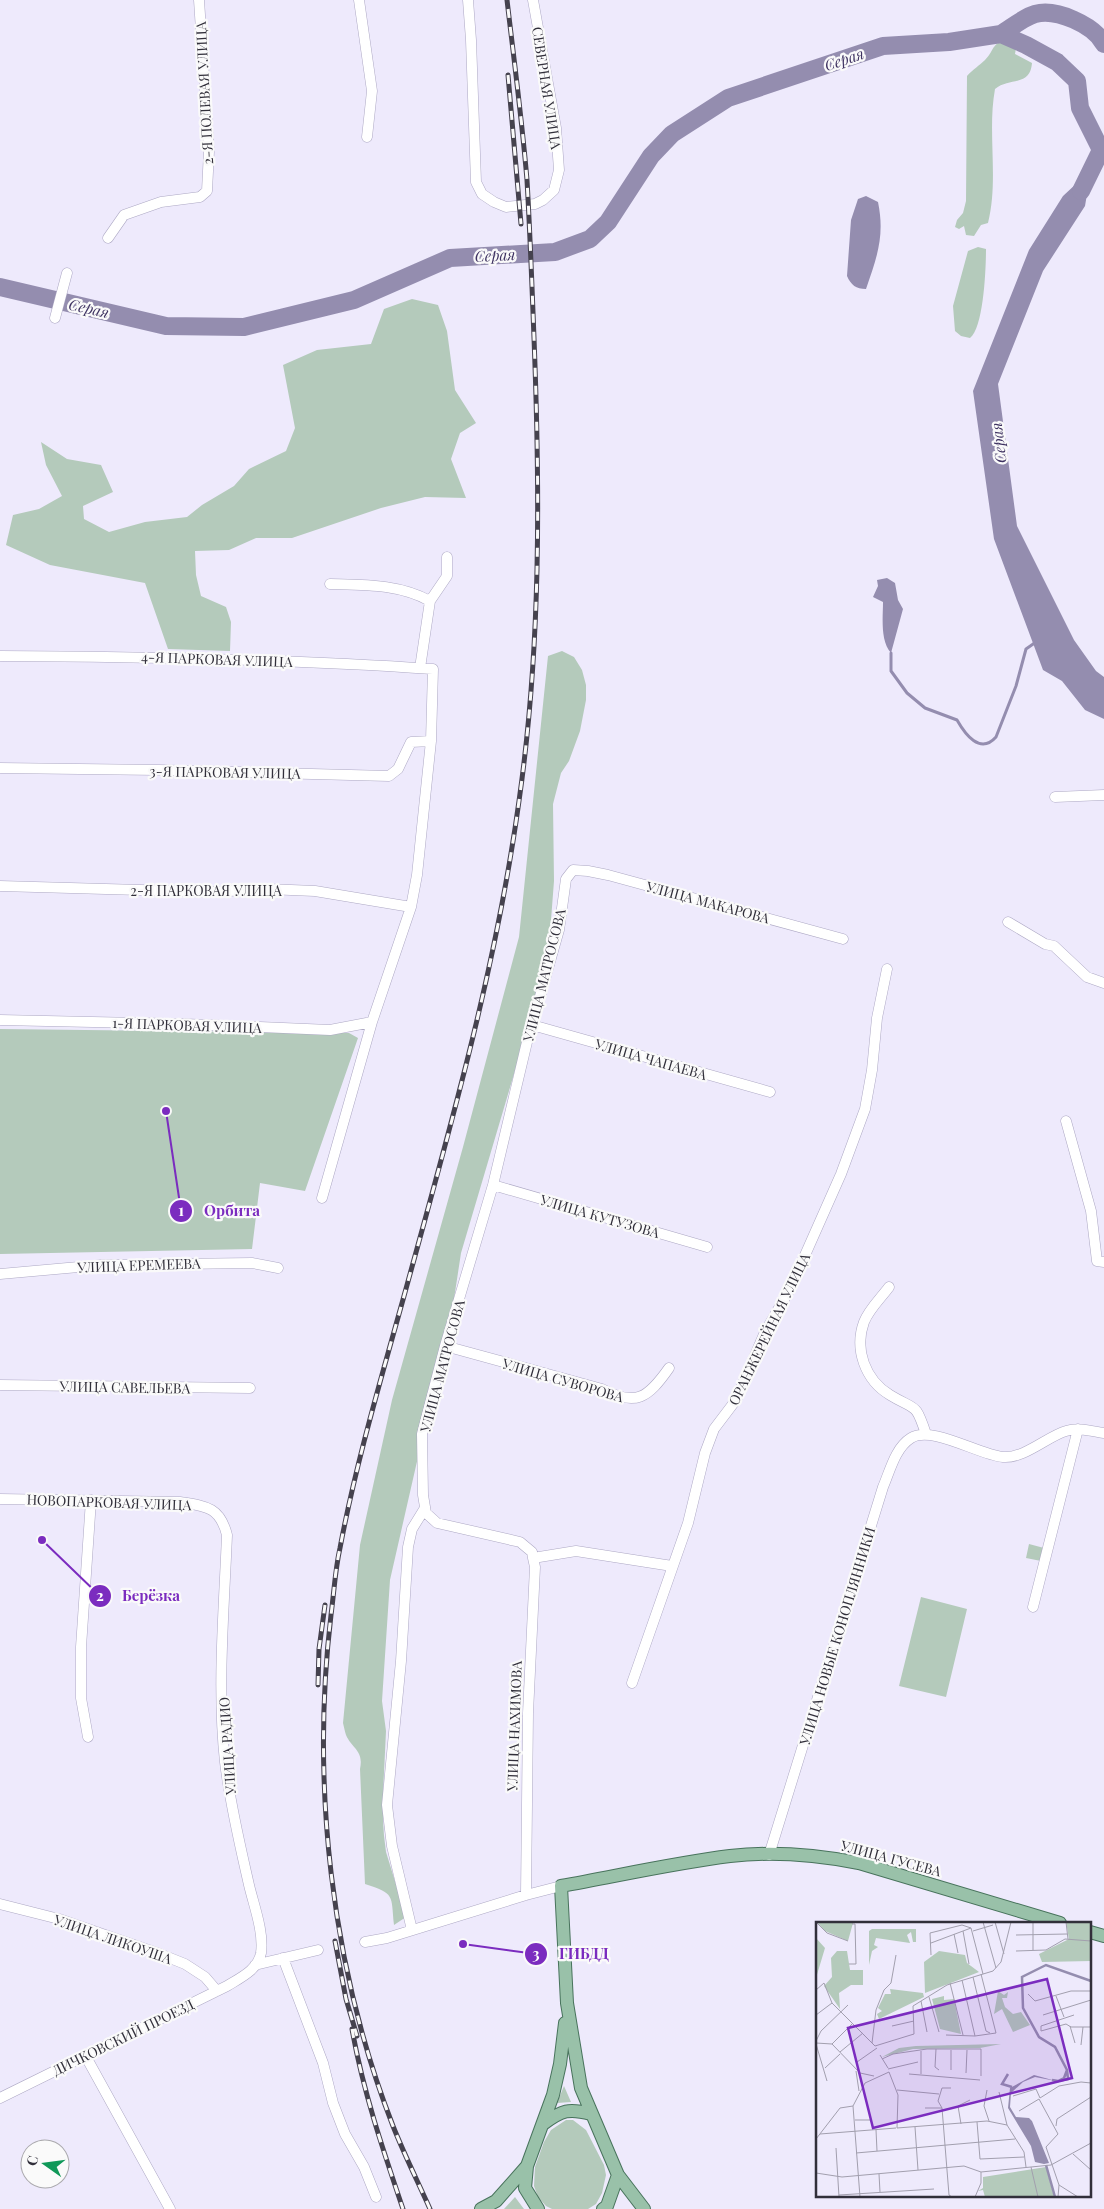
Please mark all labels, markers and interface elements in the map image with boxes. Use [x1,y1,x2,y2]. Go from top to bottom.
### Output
street label: 2-Я ПОЛЕВАЯ УЛИЦА [191,21,217,165]
street label: СЕВЕРНАЯ УЛИЦА [528,25,566,151]
water label: Серая [822,43,866,75]
water label: Серая [474,244,516,266]
water label: Серая [67,294,111,322]
water label: Серая [986,422,1010,464]
street label: 4-Я ПАРКОВАЯ УЛИЦА [141,647,293,671]
street label: 3-Я ПАРКОВАЯ УЛИЦА [149,761,301,783]
street label: УЛИЦА МАКАРОВА [643,876,772,928]
street label: 2-Я ПАРКОВАЯ УЛИЦА [130,881,282,900]
street label: УЛИЦА МАТРОСОВА [518,906,570,1045]
street label: 1-Я ПАРКОВАЯ УЛИЦА [112,1013,262,1037]
street label: УЛИЦА ЧАПАЕВА [592,1034,709,1084]
street label: УЛИЦА КУТУЗОВА [537,1190,662,1242]
callout: Орбита [169,1196,270,1226]
text: 1 [178,1200,184,1220]
text: Орбита [204,1200,260,1220]
street label: ОРАНЖЕРЕЙНАЯ УЛИЦА [724,1249,814,1408]
street label: УЛИЦА ЕРЕМЕЕВА [76,1253,201,1277]
street label: УЛИЦА МАТРОСОВА [415,1297,469,1435]
street label: УЛИЦА СУВОРОВА [499,1353,626,1406]
street label: УЛИЦА САВЕЛЬЕВА [58,1376,191,1398]
street label: НОВОПАРКОВАЯ УЛИЦА [26,1490,192,1514]
street label: УЛИЦА НОВЫЕ КОНОПЛЯННИКИ [794,1524,879,1748]
callout: Берёзка [87,1581,190,1611]
text: 2 [96,1585,104,1605]
text: Берёзка [122,1585,180,1605]
street label: УЛИЦА НАХИМОВА [502,1660,526,1793]
street label: УЛИЦА РАДИО [214,1696,240,1797]
street label: УЛИЦА ГУСЕВА [838,1835,944,1881]
street label: УЛИЦА ЛИКОУША [51,1910,175,1968]
inset map [816,1922,1092,2196]
callout: ГИБДД [524,1939,619,1969]
text: 3 [532,1943,540,1963]
text: ГИБДД [559,1943,609,1963]
street label: ДИЧКОВСКИЙ ПРОЕЗД [49,1994,197,2080]
north arrow [20,2139,70,2189]
text: С [21,2154,42,2168]

